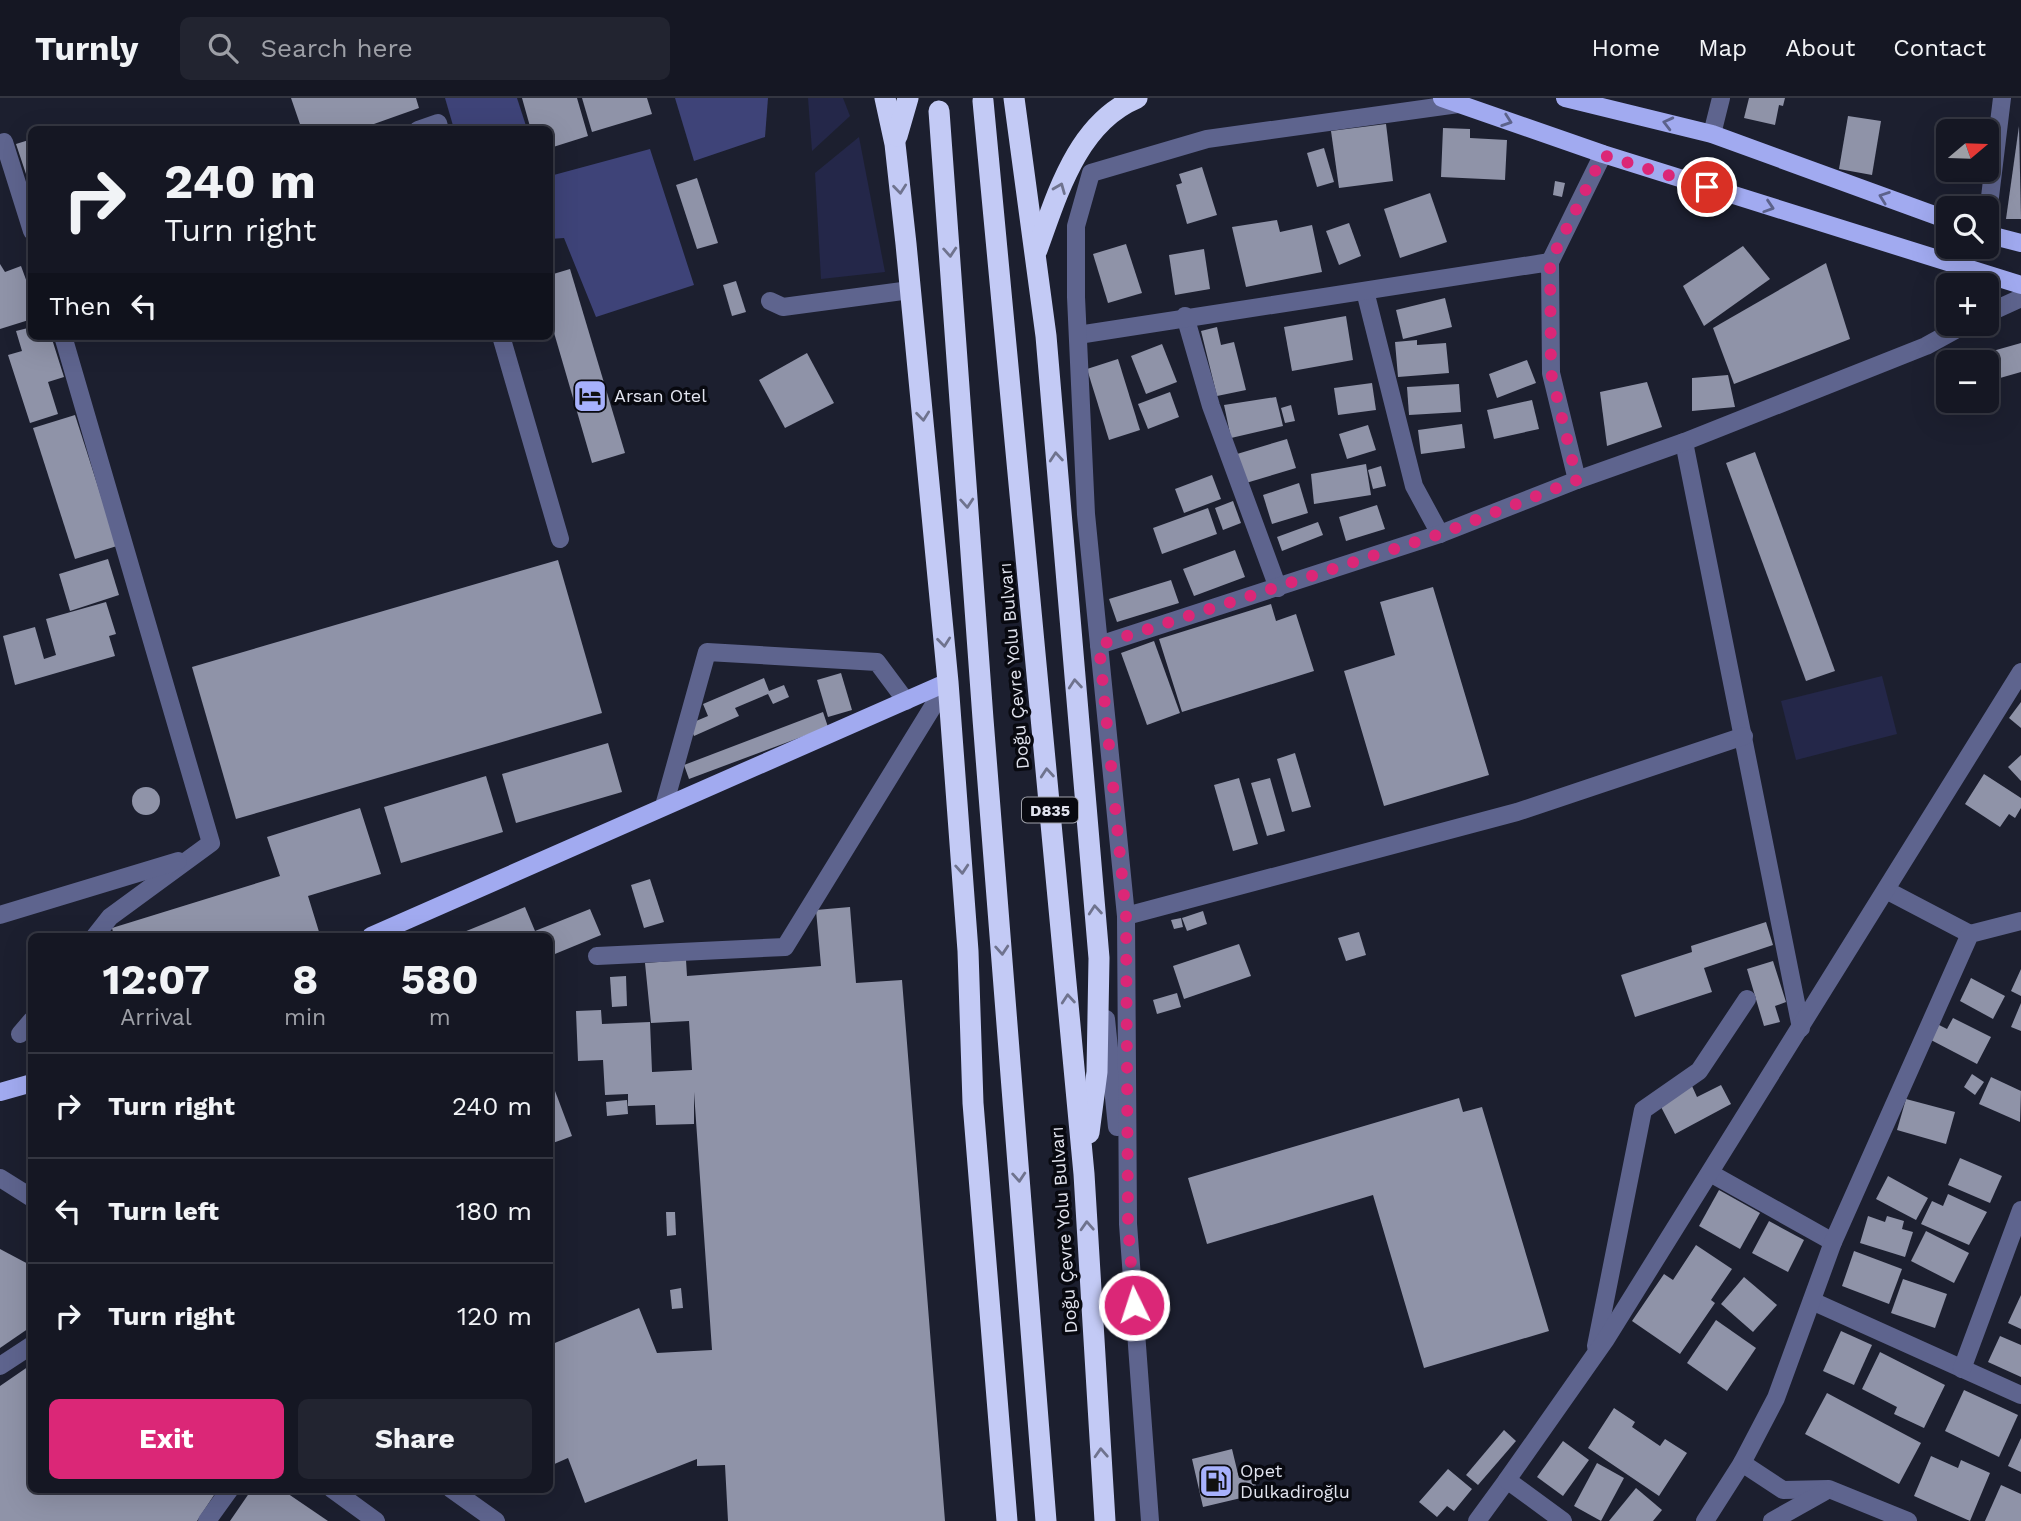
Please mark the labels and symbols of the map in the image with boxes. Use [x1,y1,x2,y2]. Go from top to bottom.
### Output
one-way arrow [1500,113,1512,127]
one-way arrow [1663,117,1675,132]
north arrow [1936,119,1998,182]
pin [1677,157,1737,217]
one-way arrow [1052,183,1066,195]
one-way arrow [892,184,907,195]
one-way arrow [1878,191,1890,205]
one-way arrow [1763,199,1775,213]
one-way arrow [942,247,957,258]
hotel icon: Arsan Otel [571,377,609,415]
place label: Arsan Otel [614,385,707,406]
one-way arrow [915,410,930,422]
one-way arrow [1049,451,1064,462]
one-way arrow [959,498,974,509]
street label: Doğu Çevre Yolu Bulvarı [994,562,1033,770]
one-way arrow [937,636,952,648]
one-way arrow [1068,678,1083,689]
one-way arrow [1039,767,1054,778]
road number: D835 [1022,797,1078,822]
one-way arrow [954,864,969,875]
one-way arrow [1088,905,1103,916]
one-way arrow [994,945,1009,956]
one-way arrow [1061,993,1076,1004]
street label: Doğu Çevre Yolu Bulvarı [1046,1126,1081,1334]
one-way arrow [1011,1172,1026,1183]
one-way arrow [1080,1220,1095,1231]
position arrow [1097,1268,1171,1342]
one-way arrow [1093,1447,1108,1458]
place label: Opet Dulkadiroğlu [1240,1460,1350,1502]
fuel station icon: Opet Dulkadiroğlu [1197,1462,1235,1500]

